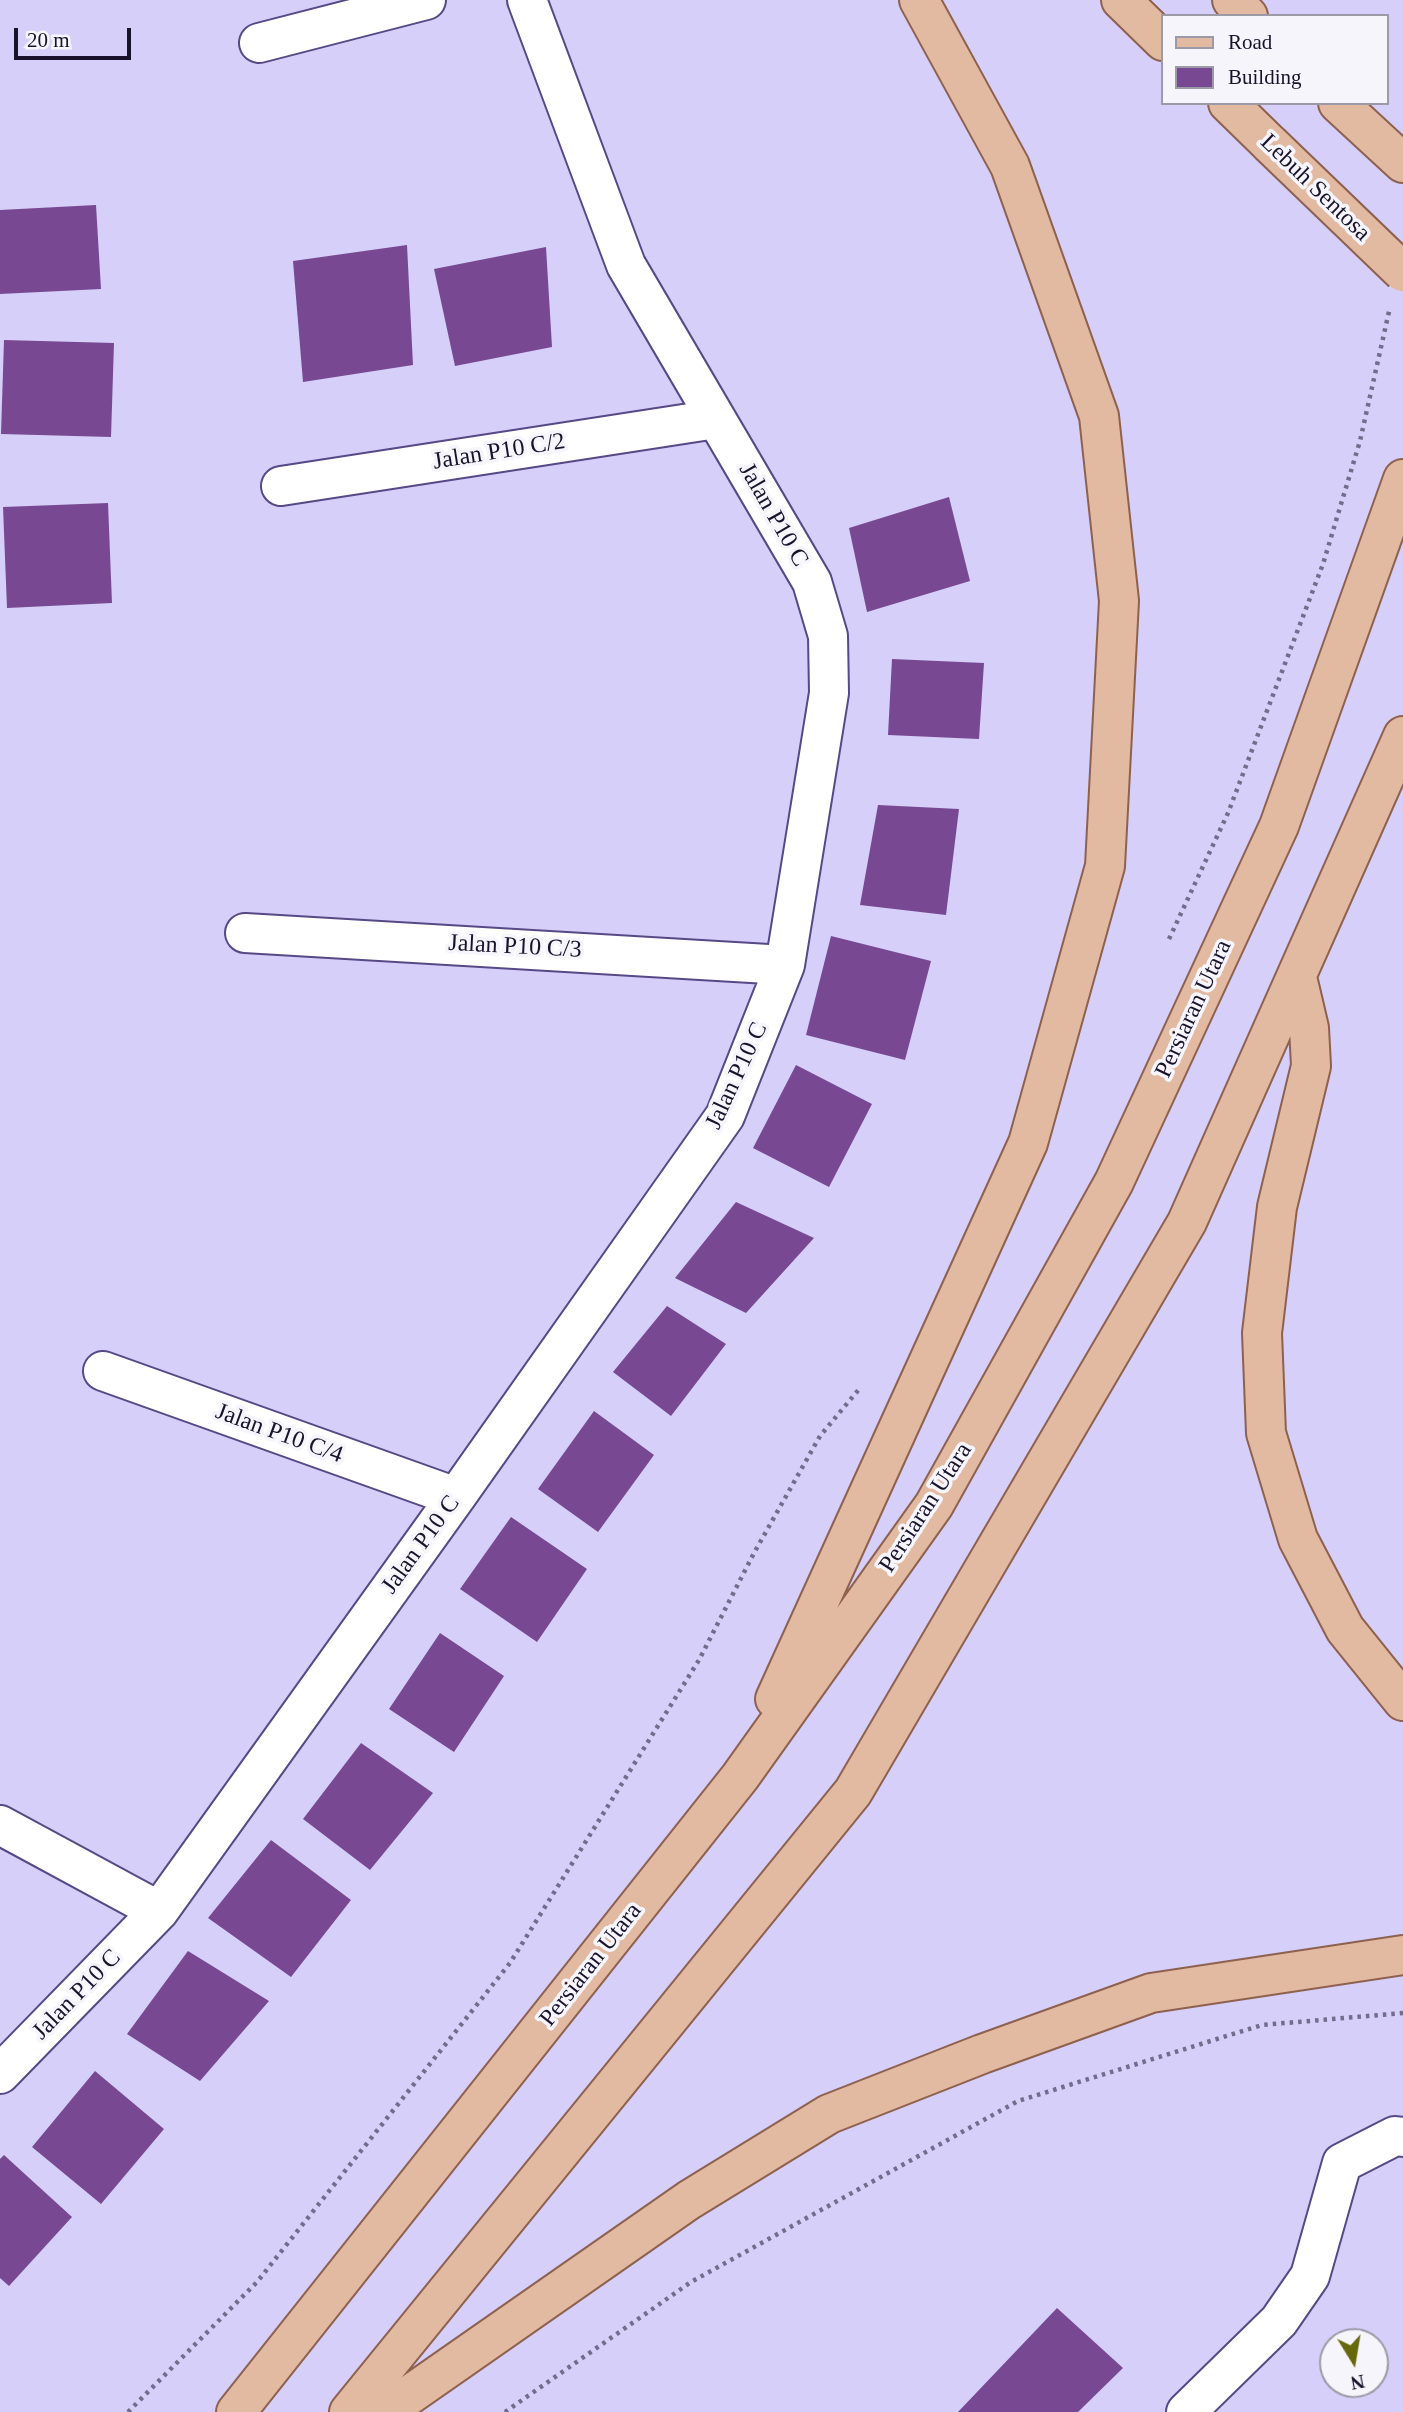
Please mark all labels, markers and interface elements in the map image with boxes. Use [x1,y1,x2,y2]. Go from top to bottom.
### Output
scale bar [18,14,135,58]
legend [1162,14,1389,105]
text: 20 m [27,28,70,52]
text: Road [1228,30,1272,54]
text: Building [1228,65,1302,89]
street label: Lebuh Sentosa [1254,128,1376,248]
street label: Jalan P10 C/2 [431,427,567,477]
street label: Jalan P10 C [732,458,814,572]
street label: Jalan P10 C/3 [448,929,582,965]
street label: Persiaran Utara [1150,936,1238,1082]
street label: Jalan P10 C [700,1018,774,1134]
street label: Jalan P10 C/4 [211,1398,347,1470]
street label: Persiaran Utara [873,1438,979,1578]
street label: Jalan P10 C [376,1490,466,1600]
street label: Persiaran Utara [534,1898,648,2032]
street label: Jalan P10 C [27,1944,127,2046]
north arrow [1319,2328,1389,2398]
text: N [1349,2371,1366,2394]

